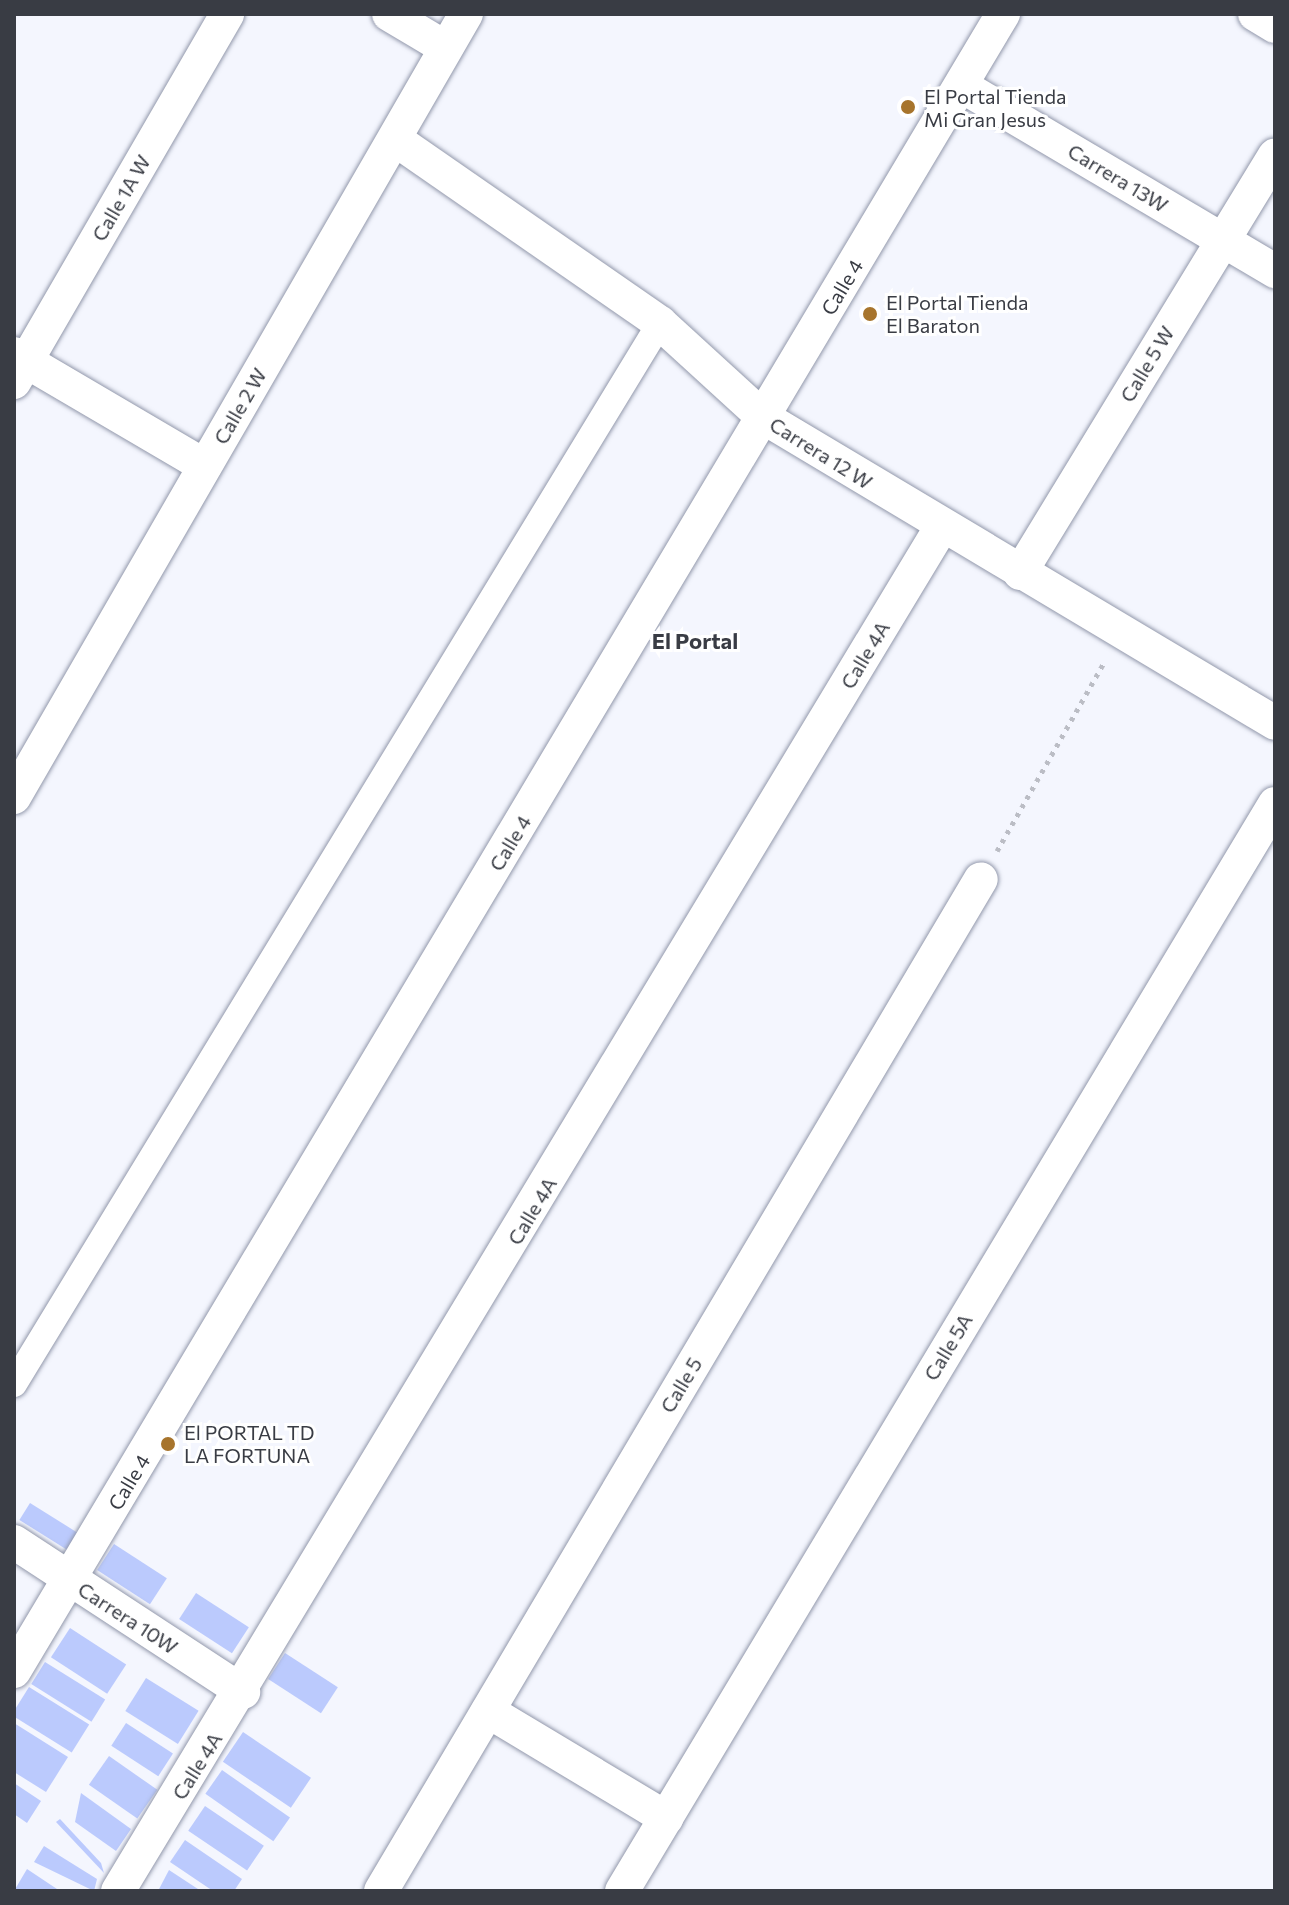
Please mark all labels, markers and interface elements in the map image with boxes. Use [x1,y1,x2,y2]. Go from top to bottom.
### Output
place label: El Portal Tienda Mi Gran Jesus [924,84,1066,131]
marker: El Portal Tienda Mi Gran Jesus [899,98,917,116]
street label: Carrera 13W [1064,139,1172,217]
street label: Calle 1A W [87,151,155,245]
street label: Calle 4 [816,255,868,319]
place label: El Portal Tienda El Baraton [886,290,1028,337]
marker: El Portal Tienda El Baraton [861,305,879,323]
street label: Calle 5 W [1115,322,1179,406]
street label: Calle 2 W [209,364,271,448]
street label: Carrera 12 W [765,412,877,494]
street label: Calle 4A [836,617,894,693]
district label: El Portal [652,628,738,654]
street label: Calle 4 [484,811,536,875]
street label: Calle 4A [503,1173,561,1249]
street label: Calle 5A [919,1309,977,1385]
street label: Calle 5 [655,1353,707,1417]
place label: El PORTAL TD LA FORTUNA [184,1420,314,1467]
marker: El PORTAL TD LA FORTUNA [159,1435,177,1453]
street label: Calle 4 [103,1450,155,1514]
street label: Carrera 10W [74,1577,182,1659]
street label: Calle 4A [167,1728,227,1804]

